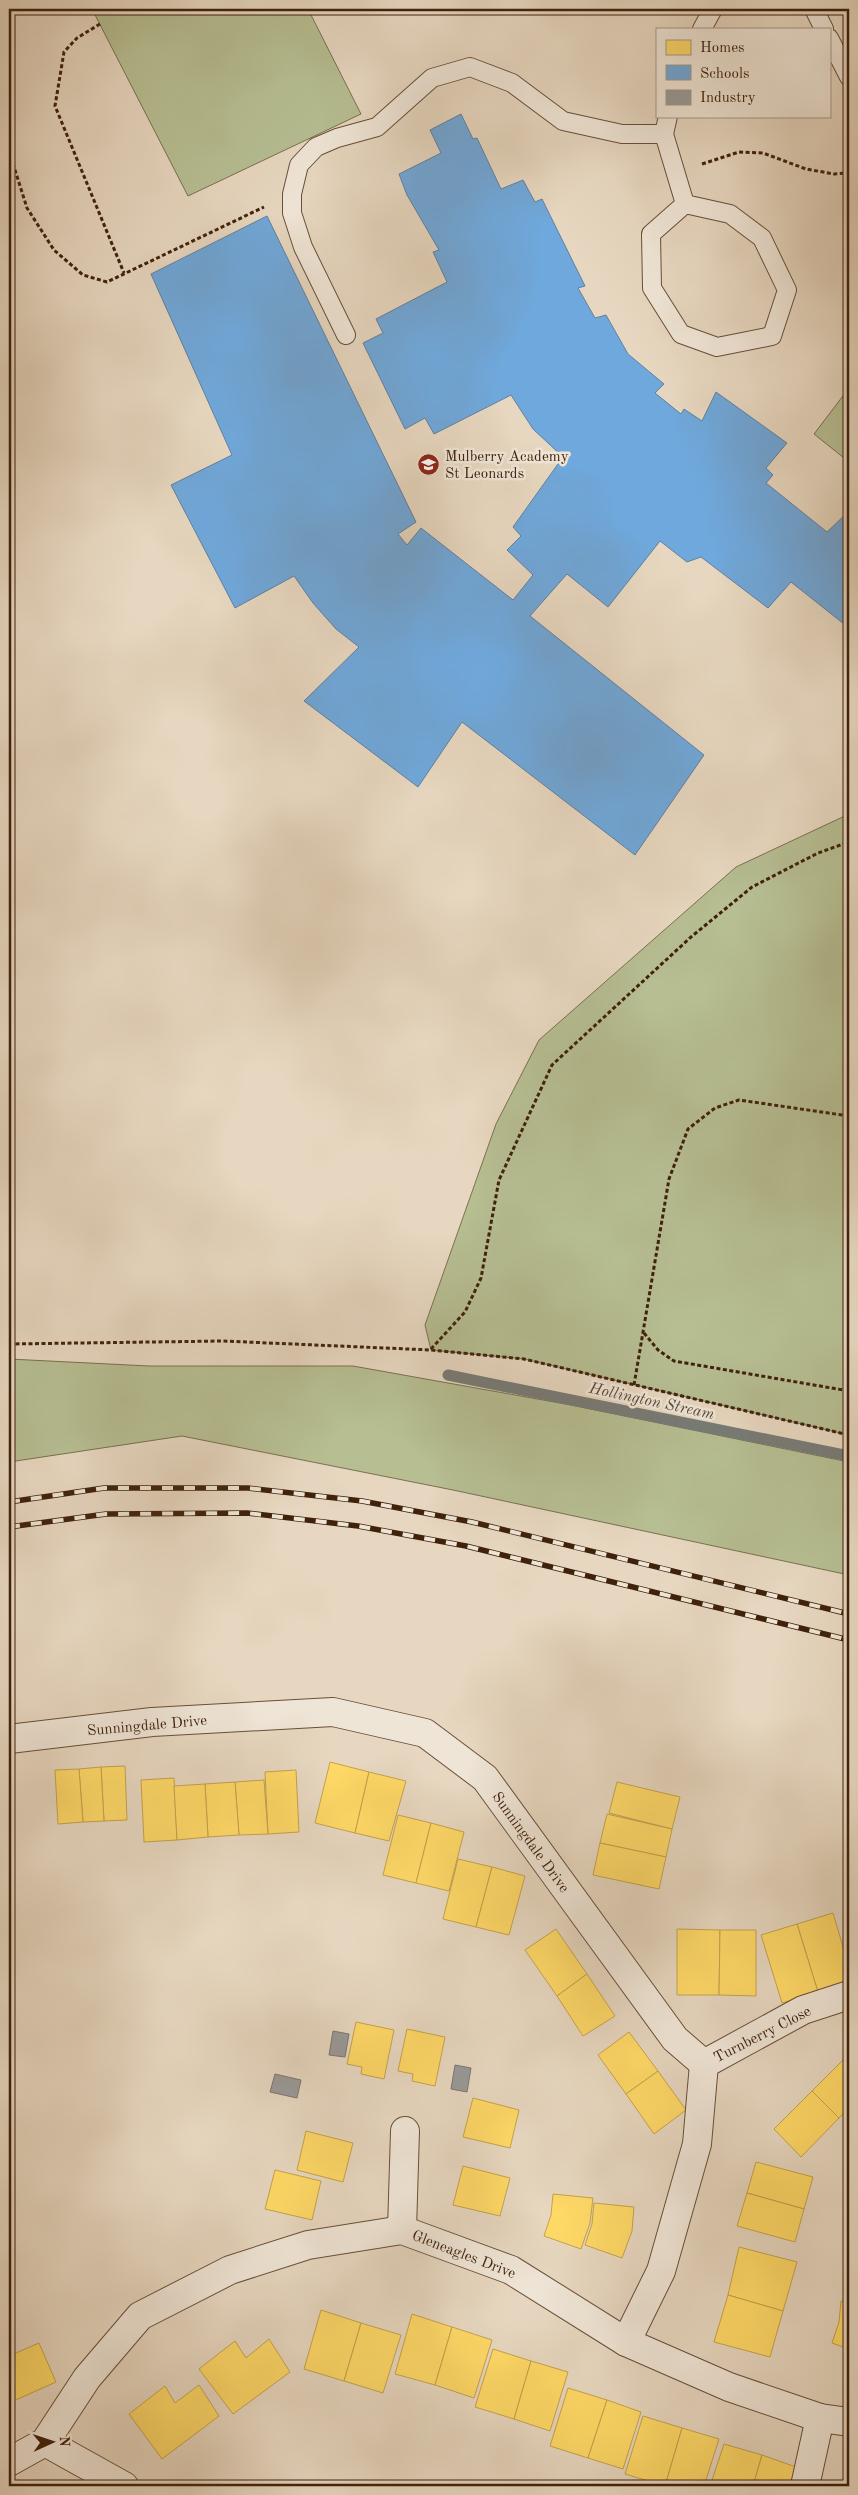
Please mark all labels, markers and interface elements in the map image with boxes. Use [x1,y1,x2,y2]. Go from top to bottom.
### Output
legend [656,28,830,118]
text: Homes [700,41,745,56]
text: Schools [700,67,749,82]
text: Industry [700,91,756,106]
place label: Mulberry Academy St Leonards [445,450,569,482]
school or university icon: Mulberry Academy St Leonards [417,453,441,477]
water label: Hollington Stream [586,1381,716,1423]
street label: Sunningdale Drive [87,1714,208,1739]
street label: Sunningdale Drive [488,1790,571,1896]
street label: Turnberry Close [712,2004,814,2066]
street label: Gleneagles Drive [409,2229,518,2282]
north arrow [28,2418,78,2468]
text: N [57,2436,71,2447]

